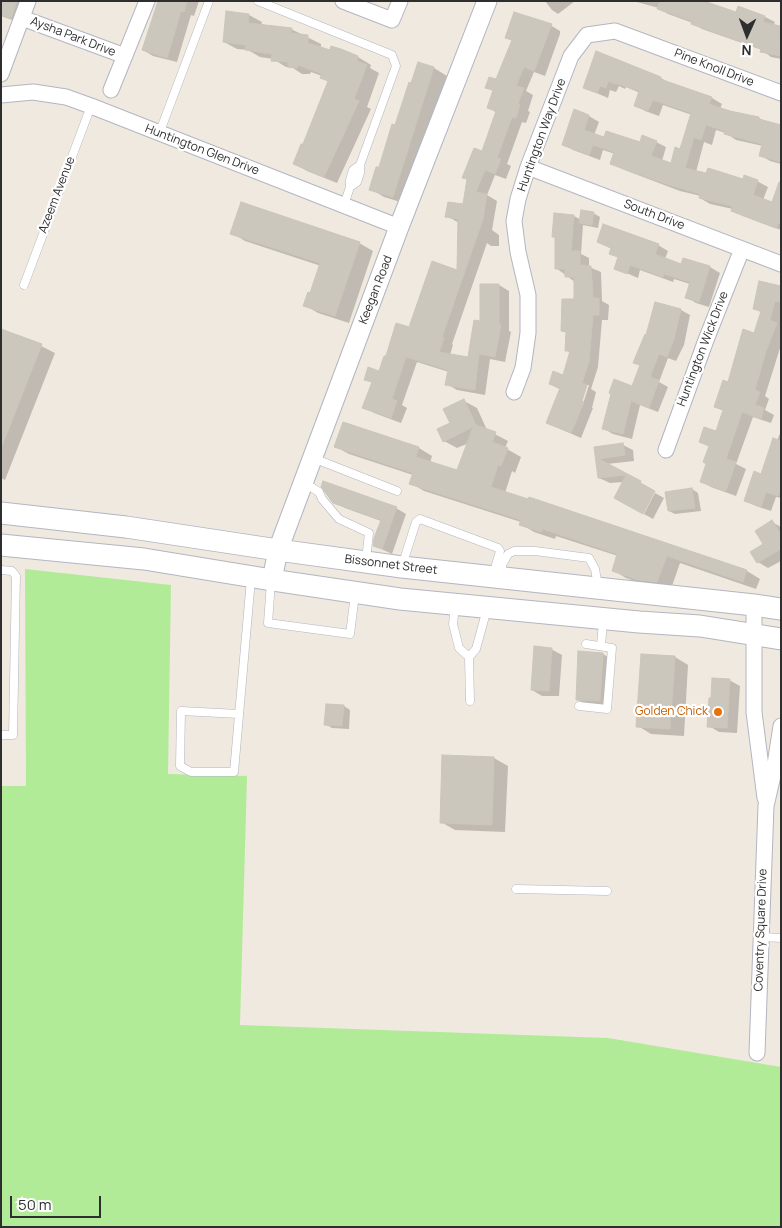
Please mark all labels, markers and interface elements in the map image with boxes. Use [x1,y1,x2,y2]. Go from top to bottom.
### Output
north arrow [722,10,772,60]
street label: Aysha Park Drive [28,14,118,60]
text: N [741,41,752,60]
street label: Pine Knoll Drive [672,46,756,90]
street label: Huntington Way Drive [515,76,569,194]
street label: Huntington Glen Drive [143,122,261,178]
street label: Azeem Avenue [36,155,78,235]
street label: South Drive [622,197,686,233]
street label: Keegan Road [356,254,396,326]
street label: Huntington Wick Drive [674,289,732,409]
street label: Bissonnet Street [344,552,438,578]
place label: Golden Chick [635,705,708,719]
marker: Golden Chick [712,706,724,718]
street label: Coventry Square Drive [752,868,770,992]
scale bar [12,1186,104,1218]
text: 50 m [18,1194,52,1215]

